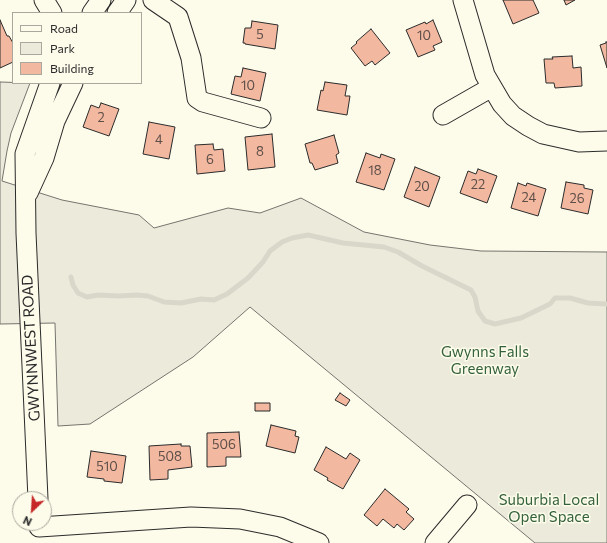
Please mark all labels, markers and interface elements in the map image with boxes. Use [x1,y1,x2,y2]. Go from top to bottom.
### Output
legend [12,12,142,84]
text: Road [50,21,78,35]
house number: 5 [256,27,264,43]
house number: 10 [417,28,431,44]
text: Park [50,41,75,55]
text: Building [50,61,94,75]
house number: 10 [241,78,255,94]
house number: 2 [97,110,105,126]
house number: 4 [155,132,163,148]
house number: 8 [256,144,264,160]
house number: 6 [206,152,214,168]
house number: 18 [368,163,382,179]
house number: 22 [471,177,485,193]
house number: 20 [414,179,430,195]
house number: 24 [522,190,536,206]
house number: 26 [569,191,585,207]
street label: GWYNNWEST ROAD [18,274,44,422]
park label: Gwynns Falls Greenway [441,343,529,378]
house number: 506 [212,437,236,453]
house number: 508 [158,449,182,465]
house number: 510 [96,459,118,475]
north arrow [12,491,52,531]
park label: Suburbia Local Open Space [499,491,599,526]
text: N [21,514,34,529]

